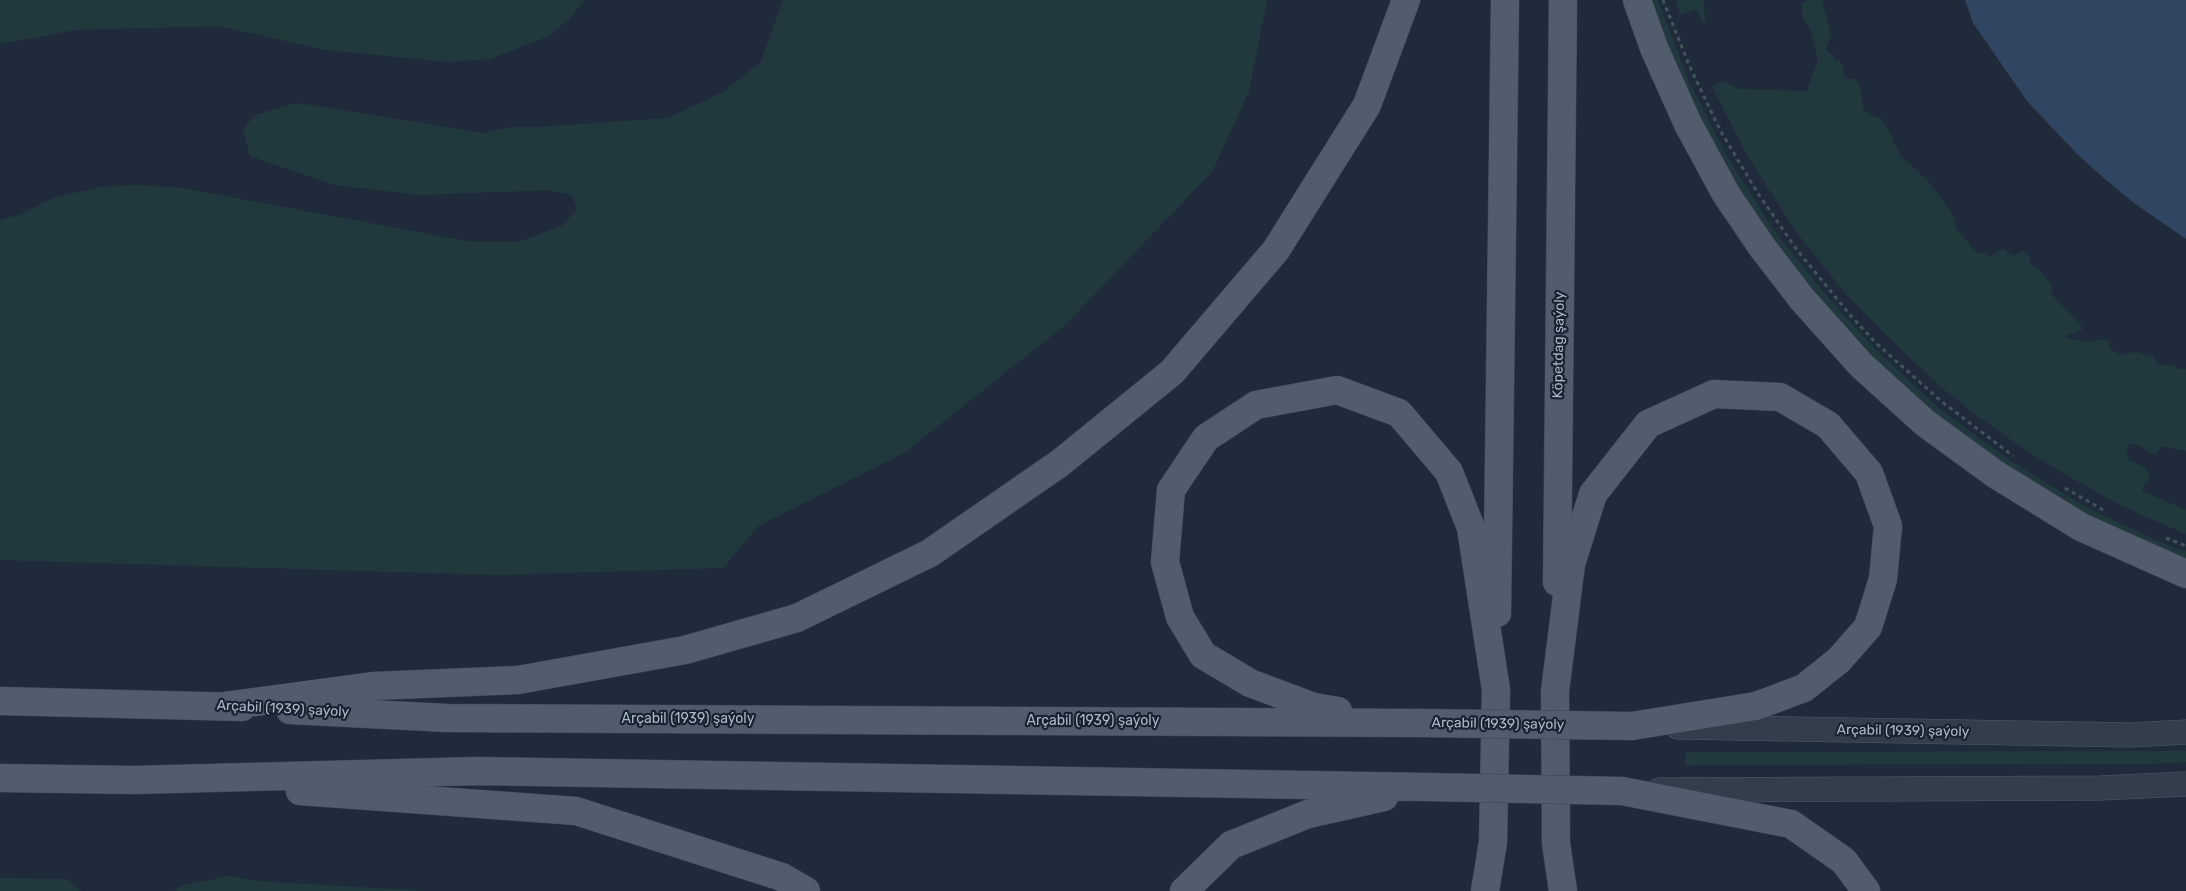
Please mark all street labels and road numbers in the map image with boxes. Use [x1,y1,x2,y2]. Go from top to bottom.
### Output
street label: Köpetdag şaýoly [1550,291,1568,399]
street label: Arçabil (1939) şaýoly [216,697,350,721]
street label: Arçabil (1939) şaýoly [622,711,754,727]
street label: Arçabil (1939) şaýoly [1027,713,1159,729]
street label: Arçabil (1939) şaýoly [1431,714,1565,734]
street label: Arçabil (1939) şaýoly [1836,721,1970,741]

